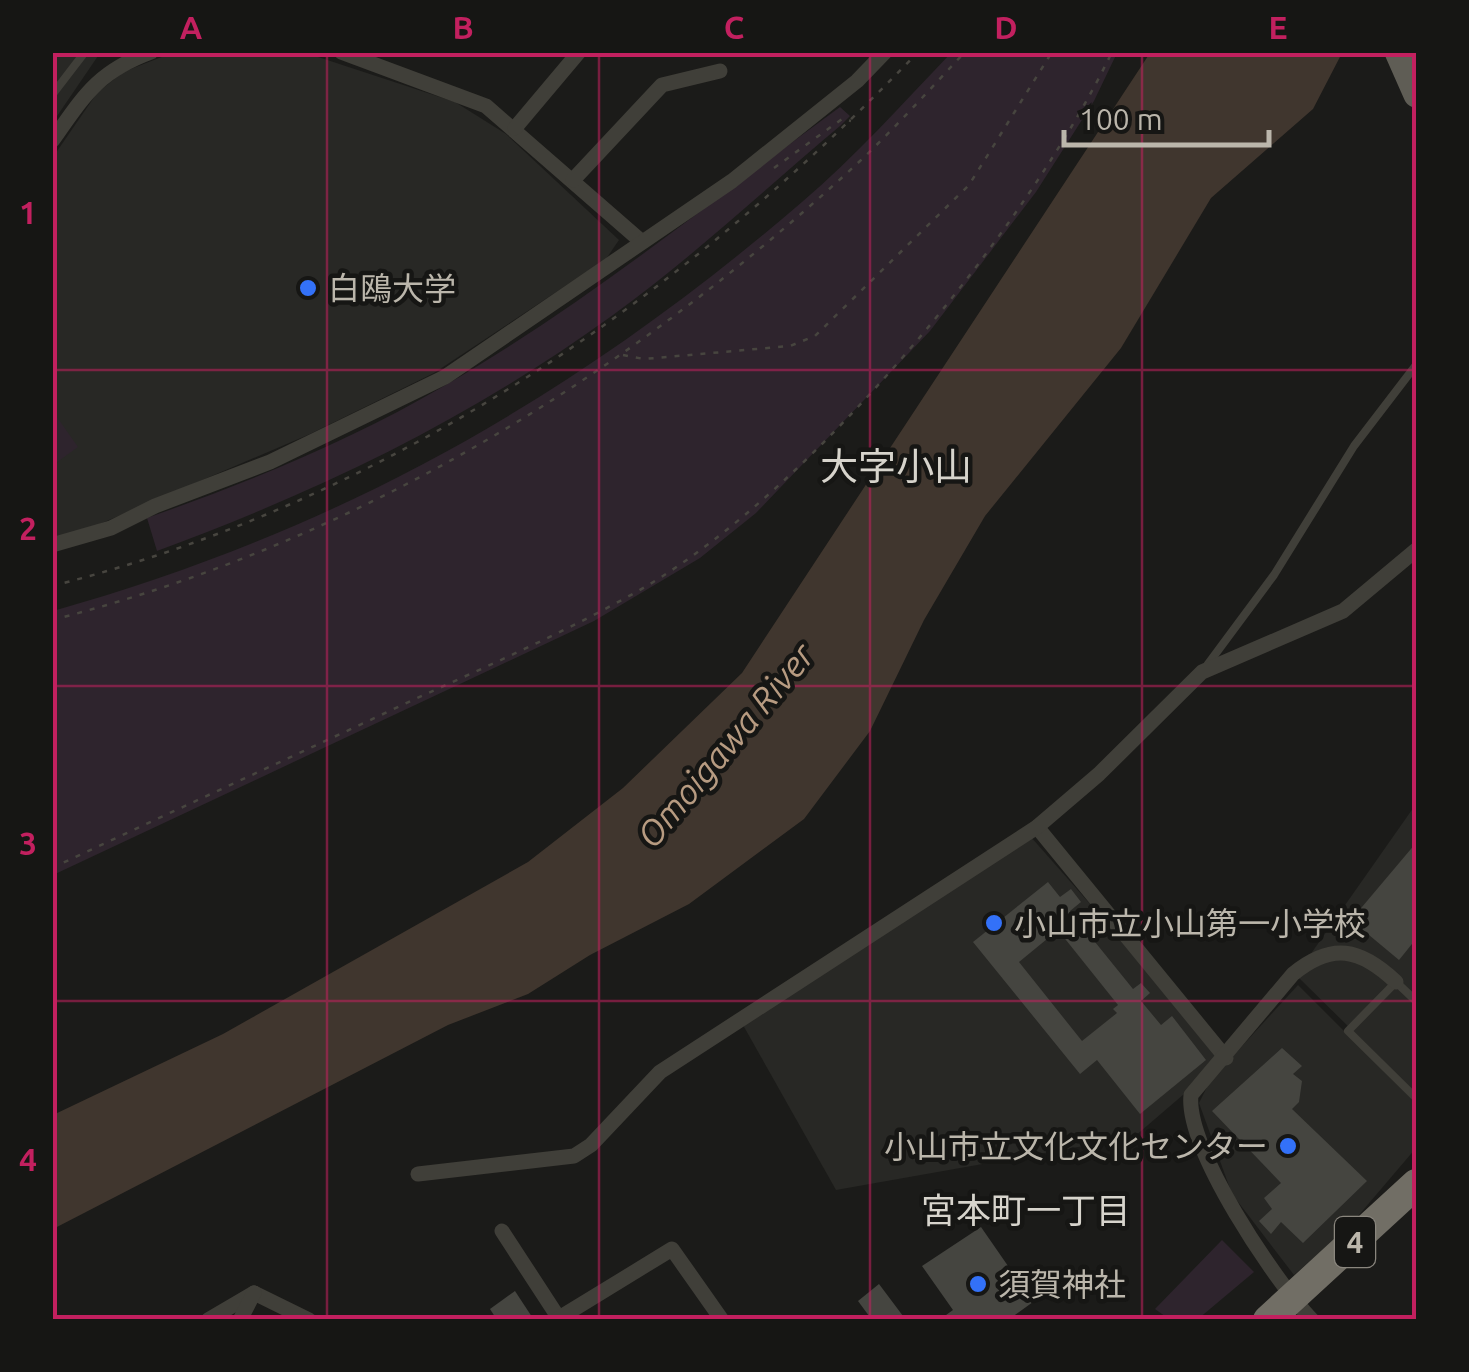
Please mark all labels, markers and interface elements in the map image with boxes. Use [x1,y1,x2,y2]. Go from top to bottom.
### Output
text: A [180,9,203,45]
text: B [452,9,474,45]
text: C [724,9,744,45]
text: D [994,9,1018,45]
text: E [1268,9,1288,45]
scale bar [1064,85,1269,147]
text: 100 m [1079,102,1163,136]
text: 1 [19,194,37,230]
place label: 白鴎大学 [328,270,456,306]
marker: 白鴎大学 [297,277,319,299]
district label: 大字小山 [820,445,972,487]
text: 2 [19,510,37,546]
water label: Omoigawa River [628,634,823,855]
text: 3 [19,825,37,861]
place label: 小山市立小山第一小学校 [1014,905,1366,941]
marker: 小山市立小山第一小学校 [983,912,1005,934]
place label: 小山市立文化文化センター [884,1128,1268,1164]
marker: 小山市立文化文化センター [1277,1135,1299,1157]
text: 4 [19,1141,37,1177]
district label: 宮本町一丁目 [921,1190,1131,1230]
road number: 4 [1335,1217,1375,1267]
place label: 須賀神社 [998,1266,1126,1302]
marker: 須賀神社 [967,1273,989,1295]

